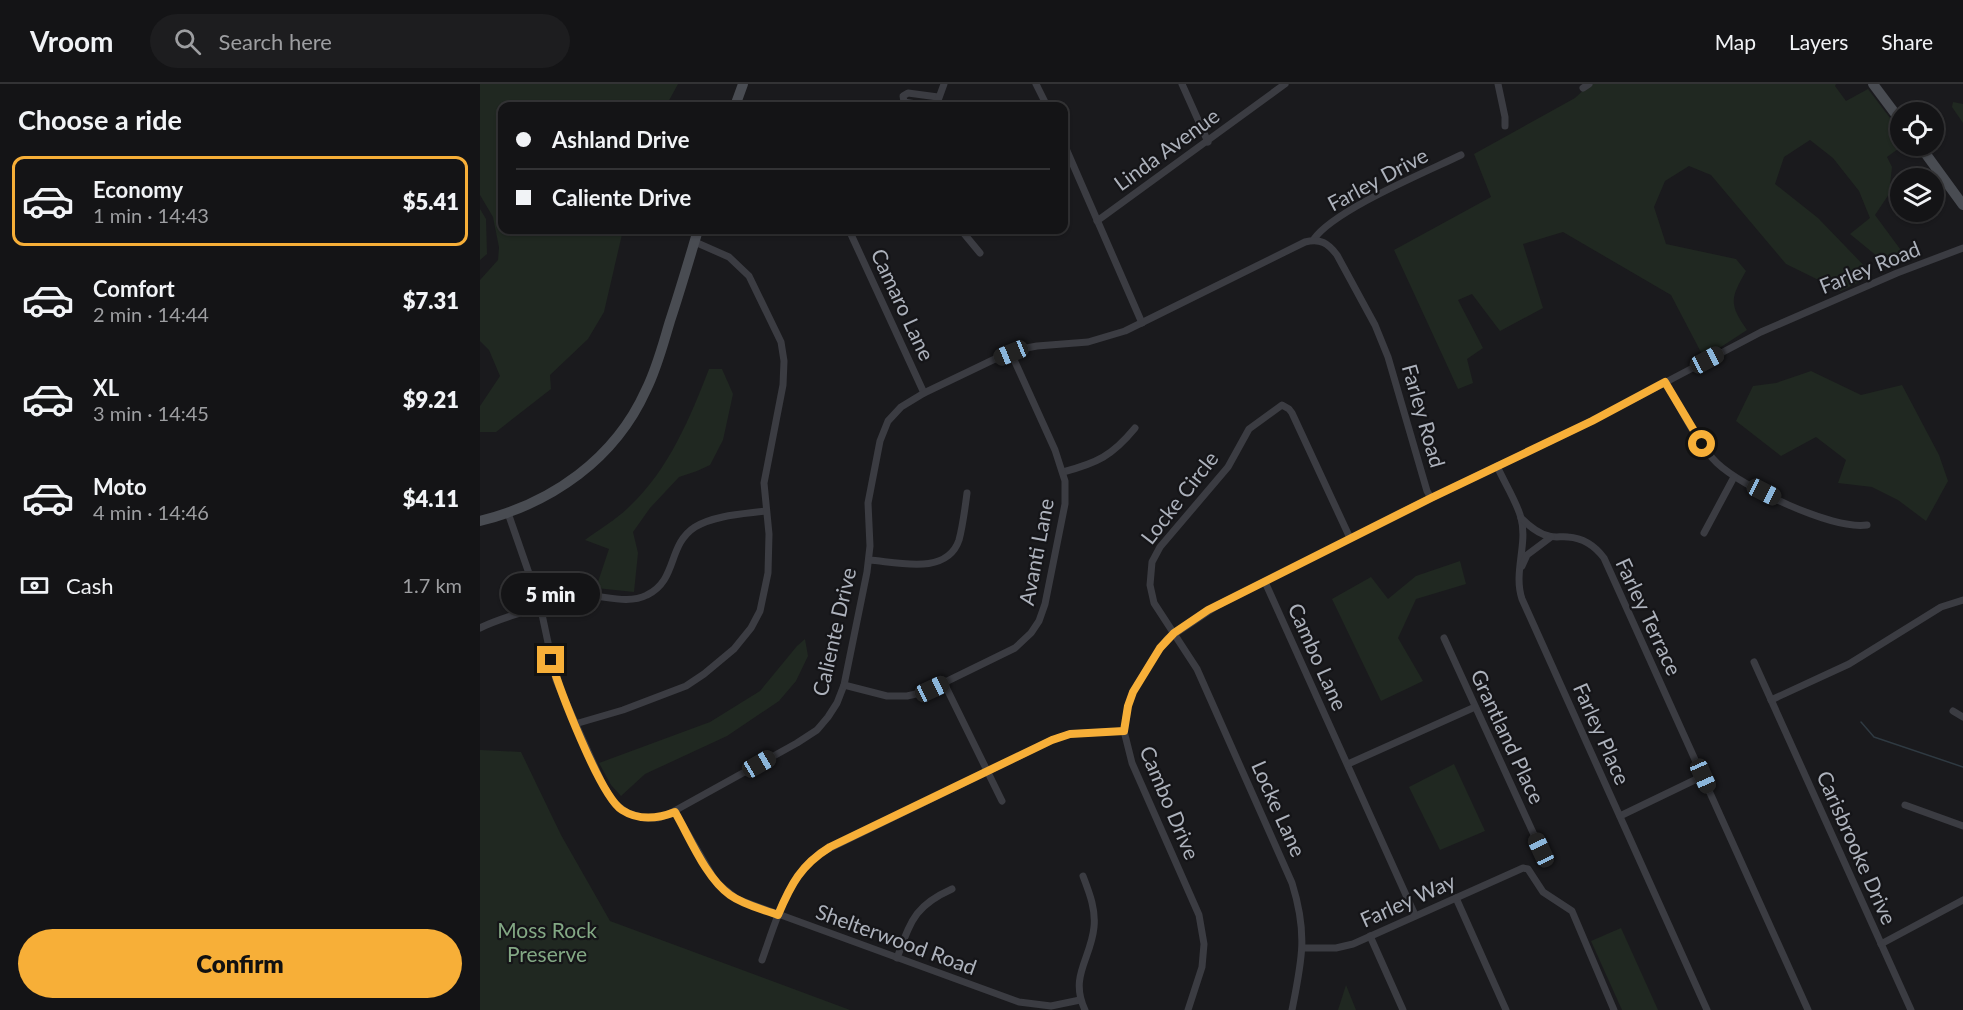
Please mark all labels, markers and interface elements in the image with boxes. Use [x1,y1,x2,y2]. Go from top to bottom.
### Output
search box [150,14,570,68]
text: Vroom [30,24,114,58]
icon: search [171,25,204,58]
text: Search here [219,28,332,55]
text: Map [1715,29,1756,54]
text: Layers [1789,29,1848,54]
text: Share [1881,29,1933,54]
street label: Linda Avenue [1109,102,1224,195]
map controls [1890,102,1944,222]
button: locate [1890,102,1944,156]
text: Choose a ride [18,103,182,136]
text: Ashland Drive [552,126,690,153]
street label: Farley Drive [1323,142,1432,216]
button: layers [1890,168,1944,222]
icon: car [21,174,75,228]
text: Economy [93,176,183,203]
text: Caliente Drive [552,184,691,211]
text: $5.41 [403,188,459,215]
text: 1 min · 14:43 [93,203,209,227]
street label: Farley Road [1815,235,1924,298]
street label: Camaro Lane [867,244,940,364]
icon: car [21,273,75,327]
text: Comfort [93,275,175,302]
text: $7.31 [403,287,459,314]
text: 2 min · 14:44 [93,302,209,326]
car [991,338,1031,368]
car [1687,344,1727,376]
street label: Farley Road [1398,361,1451,470]
icon: car [21,372,75,426]
text: XL [93,374,119,401]
text: $9.21 [403,386,459,413]
text: 3 min · 14:45 [93,401,209,425]
route start [1688,430,1715,457]
street label: Locke Circle [1135,446,1223,548]
icon: car [21,471,75,525]
text: Moto [93,473,147,500]
car [1744,476,1784,508]
text: $4.11 [403,485,459,512]
street label: Avanti Lane [1013,496,1058,607]
text: 4 min · 14:46 [93,500,209,524]
street label: Farley Terrace [1611,554,1687,679]
street label: Caliente Drive [807,565,860,698]
icon: cash [18,569,51,602]
text: Cash [66,572,113,599]
text: 1.7 km [402,573,462,597]
callout: 5 min [502,573,601,615]
text: 5 min [526,582,575,606]
street label: Cambo Lane [1284,599,1353,714]
route end [537,646,564,673]
street label: Grantland Place [1466,665,1550,807]
car [912,673,952,705]
street label: Farley Place [1569,679,1636,788]
street label: Cambo Drive [1135,742,1205,863]
car [739,747,779,781]
street label: Locke Lane [1247,756,1312,860]
car [1687,756,1719,796]
street label: Carisbrooke Drive [1812,767,1902,928]
car [1525,830,1557,870]
street label: Farley Way [1356,868,1459,932]
street label: Shelterwood Road [813,898,980,979]
park label: Moss Rock Preserve [497,917,597,966]
button: Confirm [18,929,462,998]

